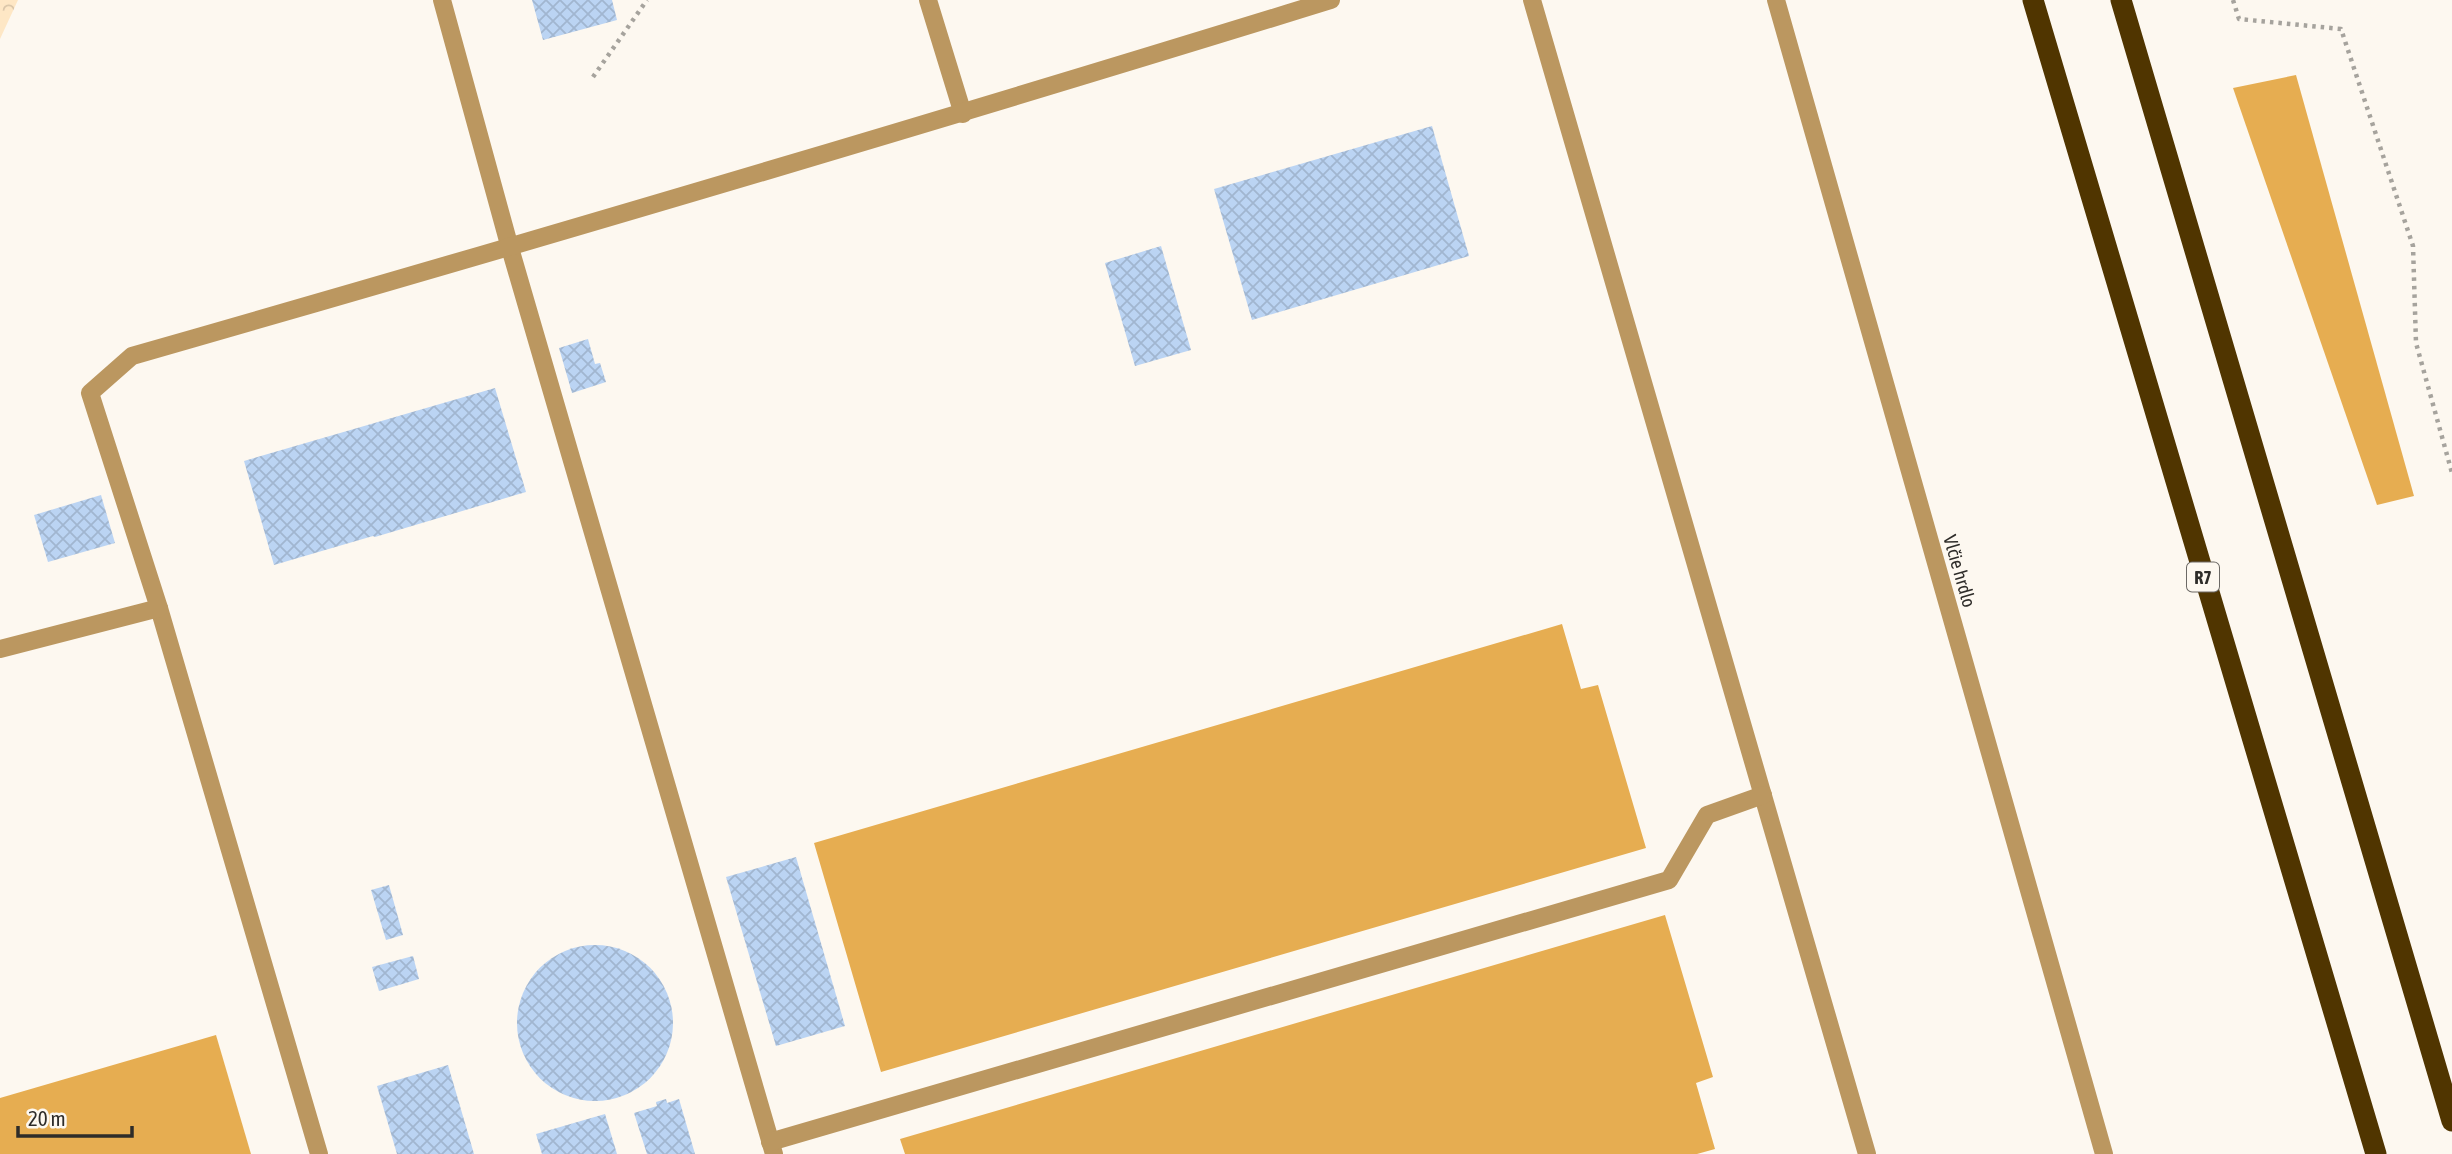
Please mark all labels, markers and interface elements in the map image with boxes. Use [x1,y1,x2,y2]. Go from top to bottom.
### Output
street label: Vlčie hrdlo [1939,532,1981,610]
road number: R7 [2187,562,2219,592]
scale bar [18,1094,131,1138]
text: 20 m [28,1106,66,1130]

